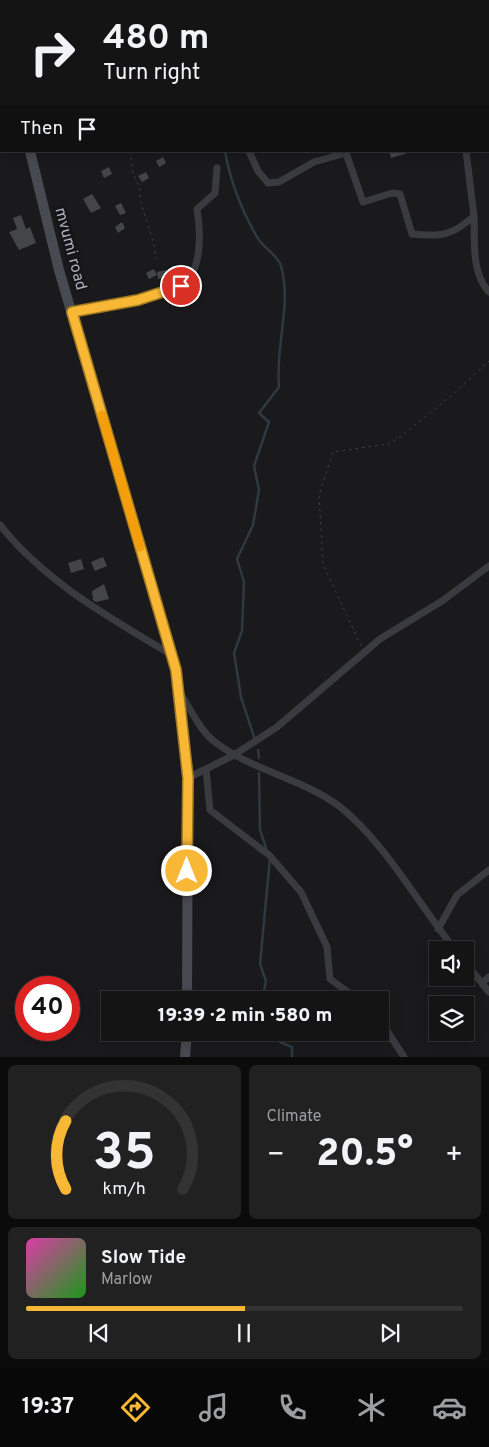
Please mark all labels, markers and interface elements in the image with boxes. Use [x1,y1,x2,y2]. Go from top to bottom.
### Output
text: 480 m [103,17,209,61]
icon: right [20,20,85,85]
text: Turn right [103,60,200,87]
icon: arrive [73,115,101,143]
text: Then [20,117,63,141]
street label: mvumi road [49,205,91,293]
pin [160,265,202,307]
icon: arrive [167,272,195,300]
position arrow [160,844,212,896]
map controls [429,941,474,1041]
button: sound [429,941,474,986]
speed limit sign: 40 [15,976,80,1041]
button: layers [429,996,474,1041]
text: 19:39 · 2 min · 580 m [158,1004,332,1028]
text: Climate [267,1107,321,1127]
text: 35 [93,1122,156,1188]
text: 20.5° [316,1131,413,1180]
text: − [267,1138,285,1174]
text: + [445,1138,463,1174]
text: km/h [103,1178,146,1201]
text: Slow Tide [101,1246,186,1270]
text: Marlow [101,1270,153,1290]
icon: previous [85,1319,113,1347]
icon: pause [230,1319,258,1347]
icon: next [376,1319,404,1347]
icon: directions [118,1390,153,1425]
icon: music [196,1390,231,1425]
icon: phone [275,1390,310,1425]
icon: climate [354,1390,389,1425]
icon: car [432,1390,467,1425]
text: 19:37 [22,1394,74,1421]

